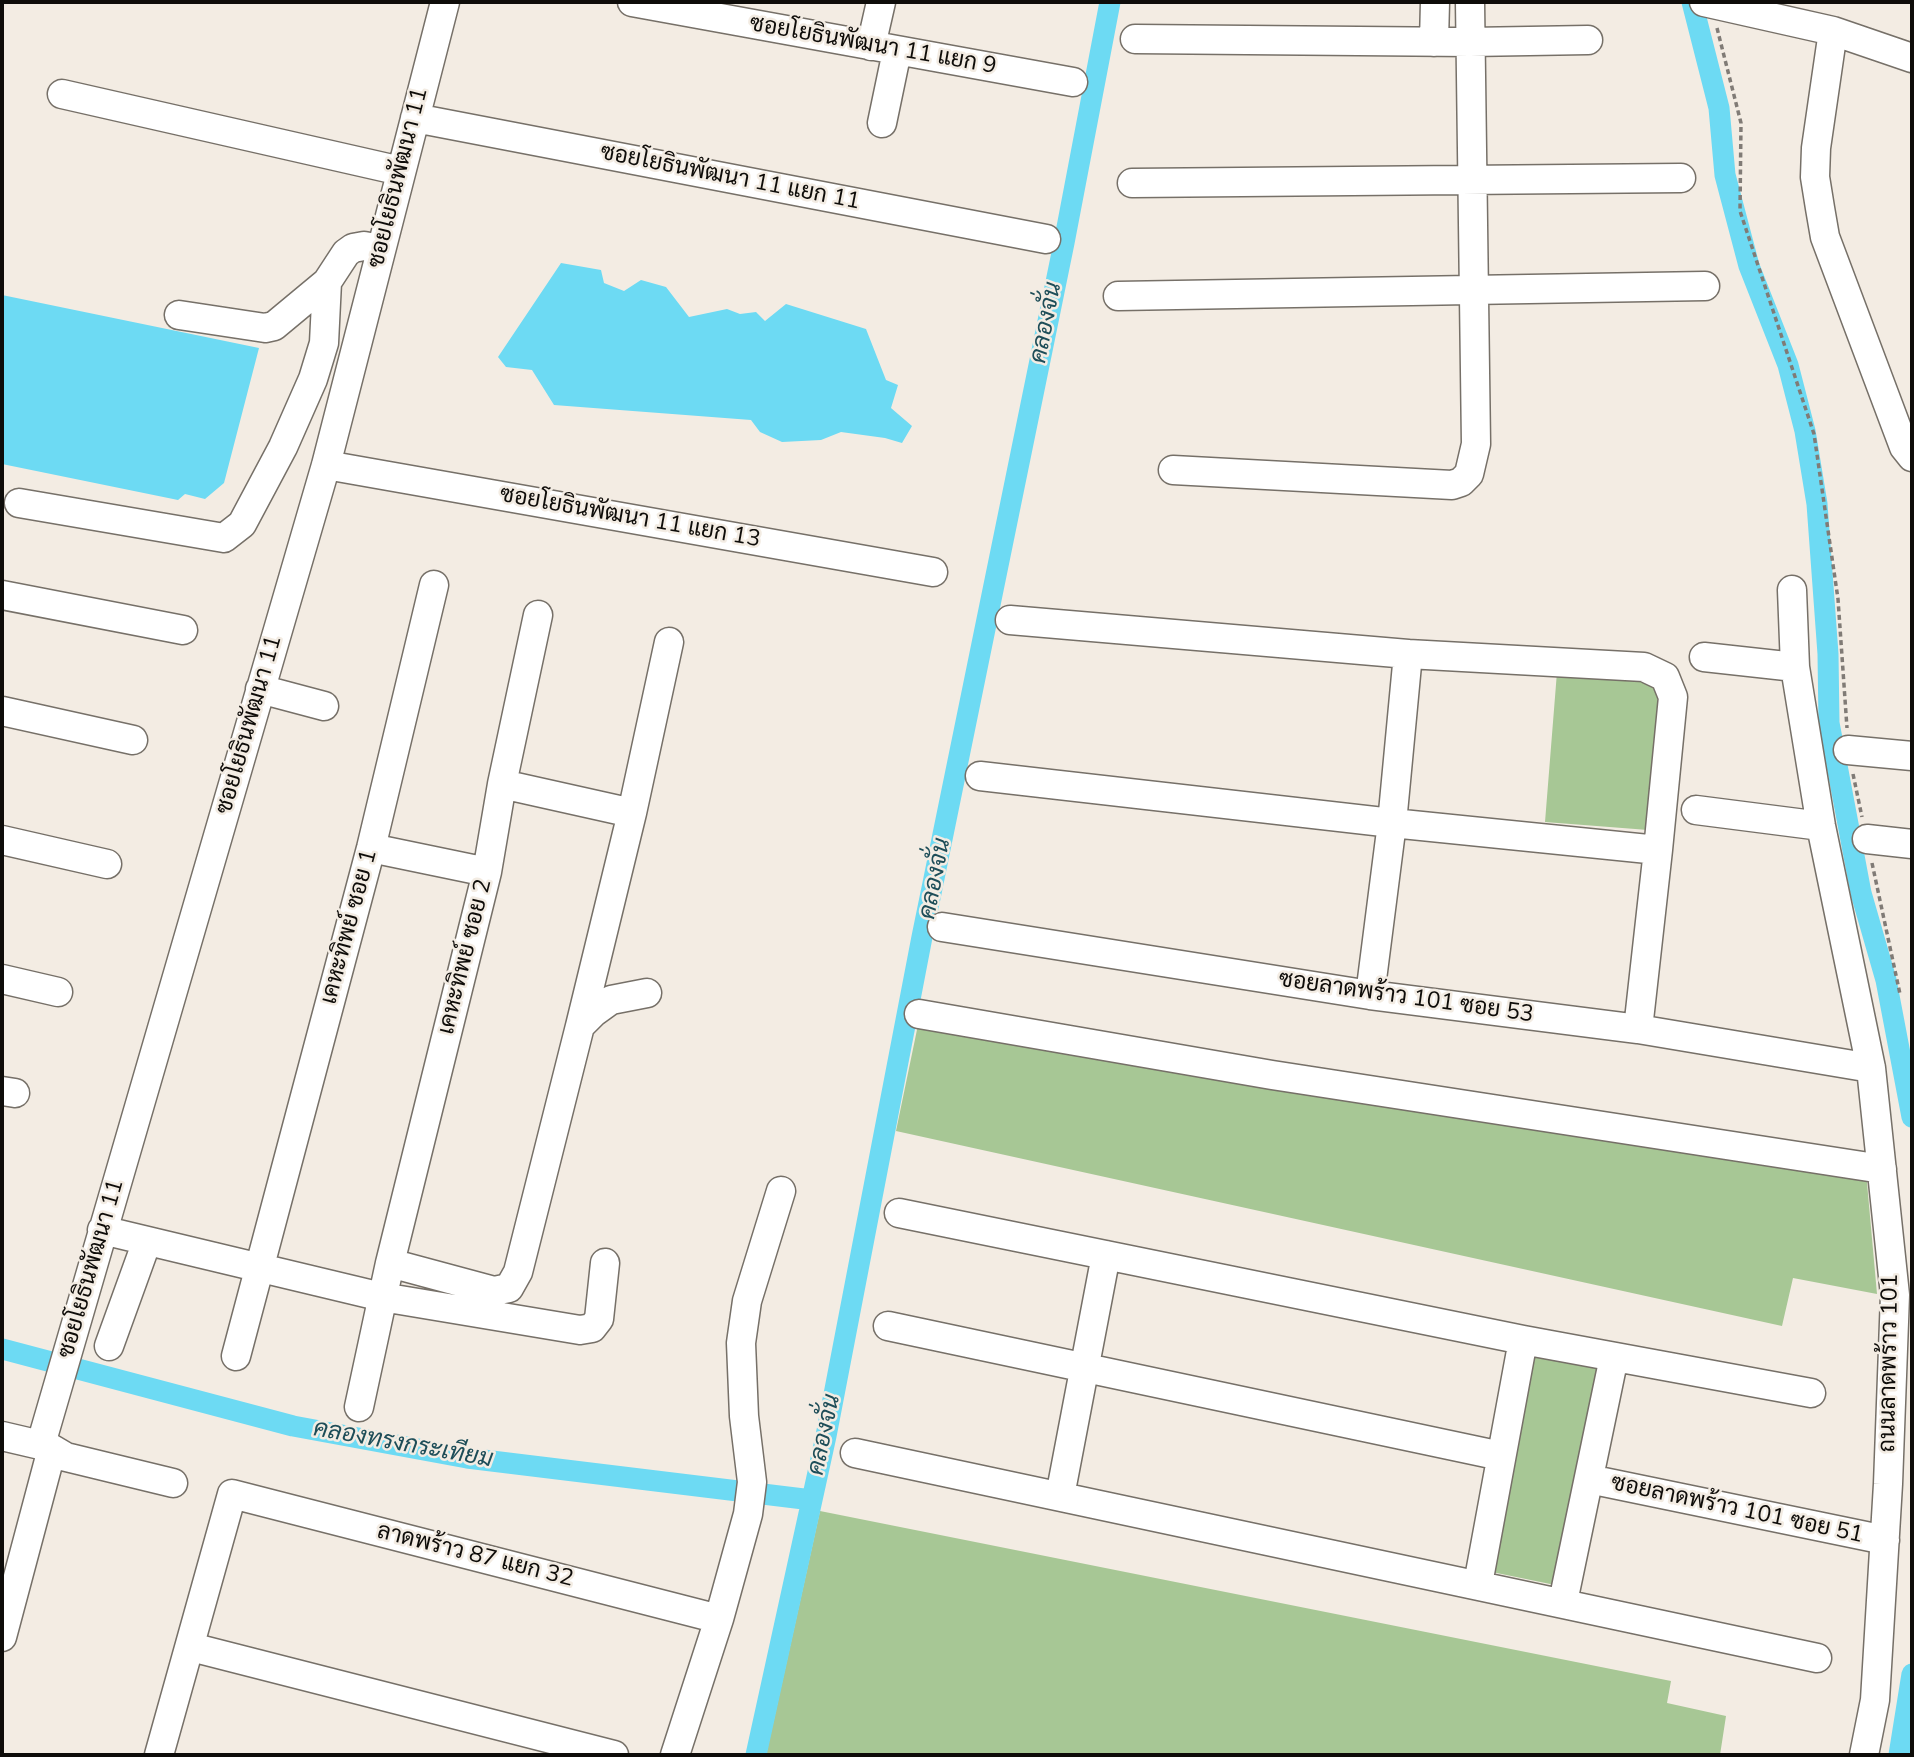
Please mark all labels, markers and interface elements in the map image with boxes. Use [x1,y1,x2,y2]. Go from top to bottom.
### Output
street label: ซอยโยธินพัฒนา 11 แยก 9 [747,11,999,81]
street label: ซอยโยธินพัฒนา 11 [363,85,435,271]
street label: ซอยโยธินพัฒนา 11 แยก 11 [598,139,862,217]
water label: คลองจั่น [1025,280,1069,366]
street label: ซอยโยธินพัฒนา 11 แยก 13 [498,481,762,555]
street label: ซอยโยธินพัฒนา 11 [211,632,289,818]
water label: คลองจั่น [914,836,958,922]
street label: เคหะทิพย์ ซอย 1 [316,847,384,1007]
street label: เคหะทิพย์ ซอย 2 [433,876,499,1038]
street label: ซอยลาดพร้าว 101 ซอย 53 [1277,966,1535,1030]
street label: ซอยโยธินพัฒนา 11 [53,1176,131,1362]
street label: ถนนลาดพร้าว 101 [1875,1273,1905,1453]
water label: คลองจั่น [802,1392,848,1478]
water label: คลองทรงกระเทียม [311,1415,495,1475]
street label: ซอยลาดพร้าว 101 ซอย 51 [1608,1470,1866,1550]
street label: ลาดพร้าว 87 แยก 32 [374,1518,576,1594]

